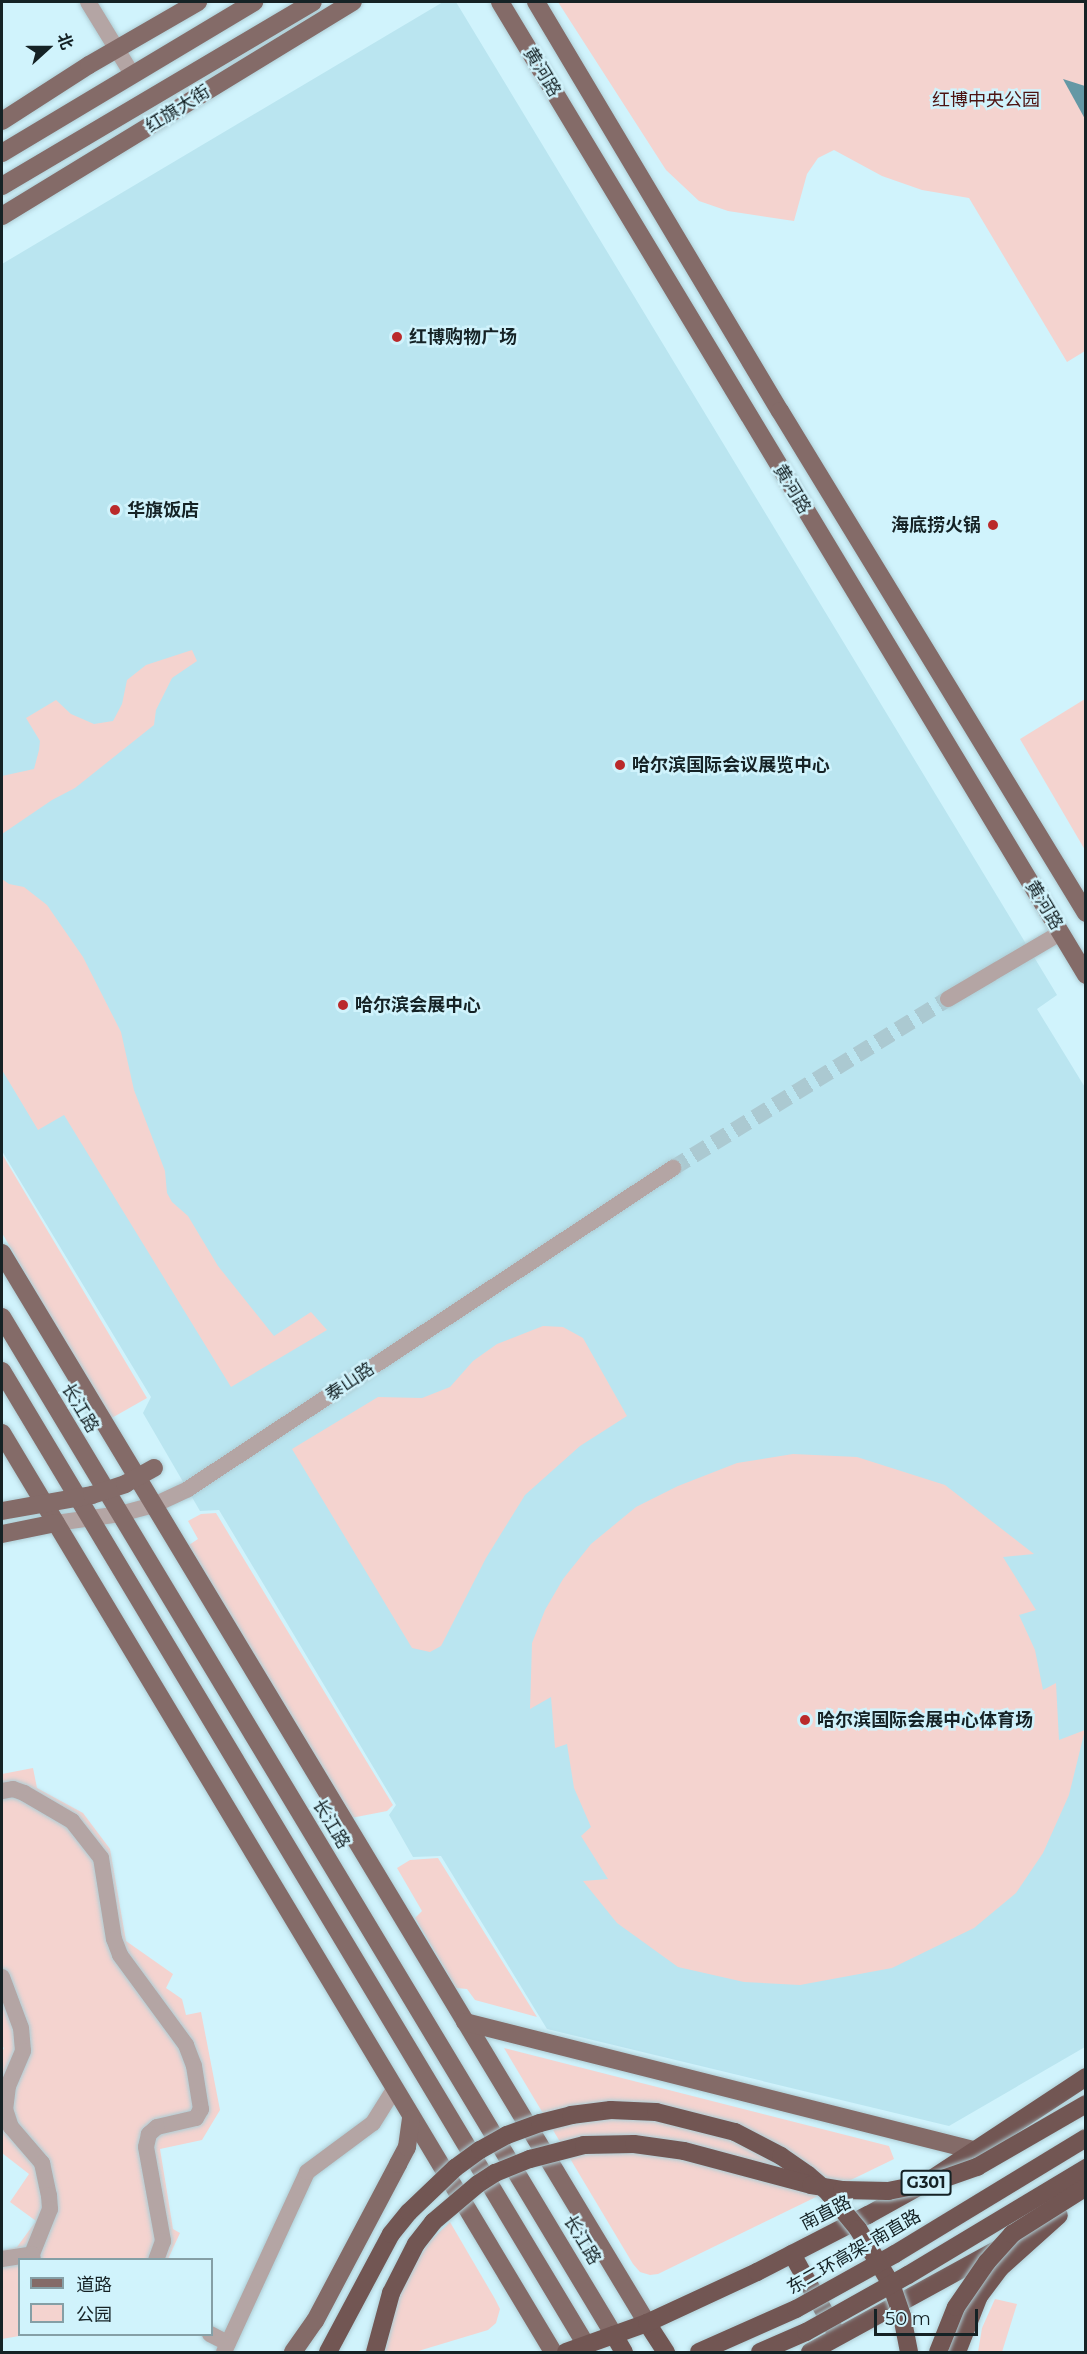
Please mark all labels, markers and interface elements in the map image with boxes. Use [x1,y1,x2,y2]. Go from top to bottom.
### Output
north arrow [18,18,78,78]
text: 北 [54,30,77,52]
street label: 黄河路 [519,43,565,101]
street label: 红旗大街 [142,81,214,137]
park label: 红博中央公园 [932,89,1040,111]
place label: 红博购物广场 [409,326,517,348]
marker: 红博购物广场 [390,330,404,344]
street label: 黄河路 [769,460,815,518]
place label: 华旗饭店 [127,499,199,521]
marker: 华旗饭店 [108,503,122,517]
place label: 海底捞火锅 [891,514,981,536]
marker: 海底捞火锅 [986,518,1000,532]
place label: 哈尔滨国际会议展览中心 [632,754,830,776]
marker: 哈尔滨国际会议展览中心 [613,758,627,772]
street label: 黄河路 [1021,876,1067,934]
place label: 哈尔滨会展中心 [355,994,481,1016]
marker: 哈尔滨会展中心 [336,998,350,1012]
street label: 泰山路 [322,1358,378,1406]
street label: 长江路 [57,1379,103,1437]
place label: 哈尔滨国际会展中心体育场 [817,1709,1033,1731]
marker: 哈尔滨国际会展中心体育场 [798,1713,812,1727]
street label: 长江路 [308,1795,354,1853]
road number: G301 [900,2170,952,2196]
street label: 南直路 [797,2191,855,2235]
street label: 东二环高架-南直路 [783,2205,925,2299]
street label: 长江路 [559,2211,605,2269]
legend [18,2258,213,2336]
text: 道路 [76,2274,112,2296]
scale bar [877,2297,980,2335]
text: 公园 [76,2304,112,2326]
text: 50 m [885,2308,931,2330]

